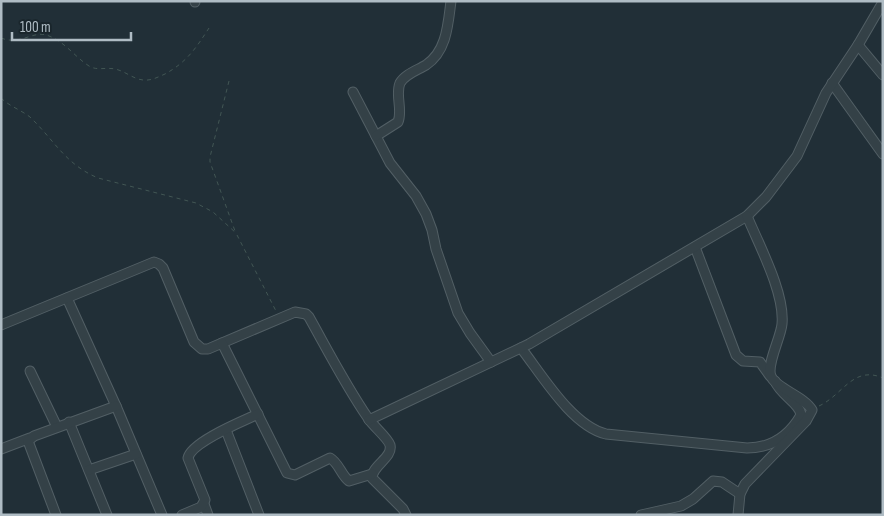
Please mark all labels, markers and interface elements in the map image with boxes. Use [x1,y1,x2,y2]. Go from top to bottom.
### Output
scale bar [12,10,131,42]
text: 100 m [20,18,51,37]

